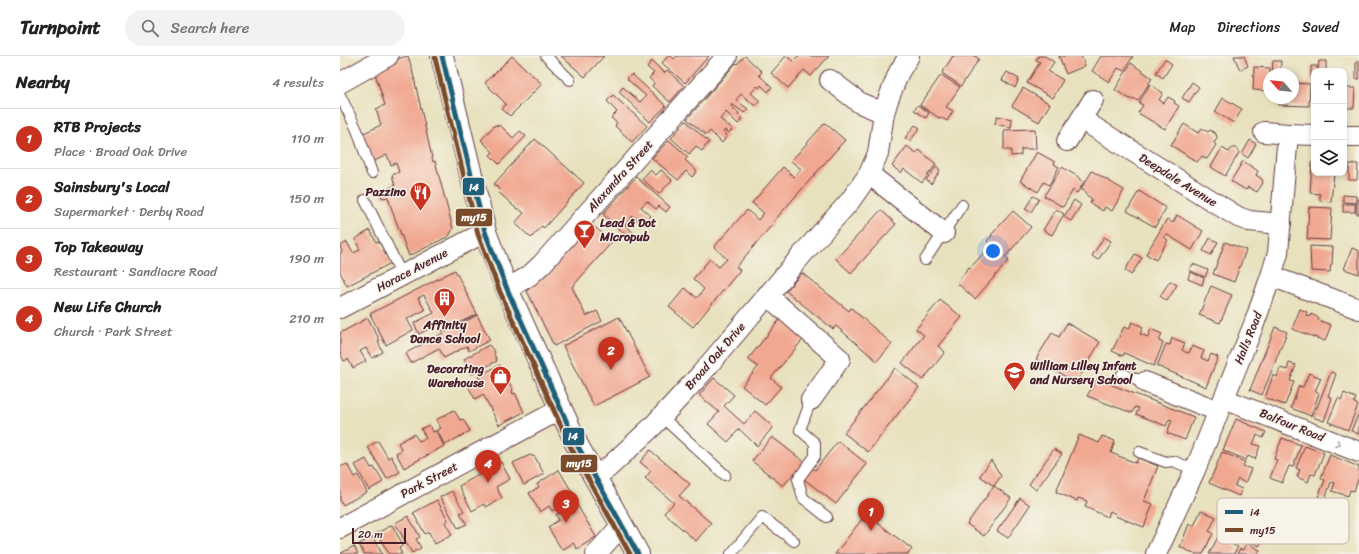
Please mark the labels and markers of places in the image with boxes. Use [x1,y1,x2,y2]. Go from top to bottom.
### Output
restaurant icon: Pazzino [408,179,434,212]
place label: Pazzino [366,181,406,203]
place label: Lead & Dot Micropub [599,212,657,248]
bar icon: Lead & Dot Micropub [571,217,597,250]
building icon: Affinity Dance School [432,285,458,318]
place label: Affinity Dance School [410,314,481,350]
pin: 2 [598,337,624,370]
place label: William Lilley Infant and Nursery School [1029,355,1137,391]
place label: Decorating Warehouse [427,358,485,394]
school or university icon: William Lilley Infant and Nursery School [1002,360,1028,393]
shop icon: Decorating Warehouse [487,363,513,396]
pin: 4 [475,450,501,483]
pin: 3 [553,490,579,523]
pin: 1 [858,498,884,531]

